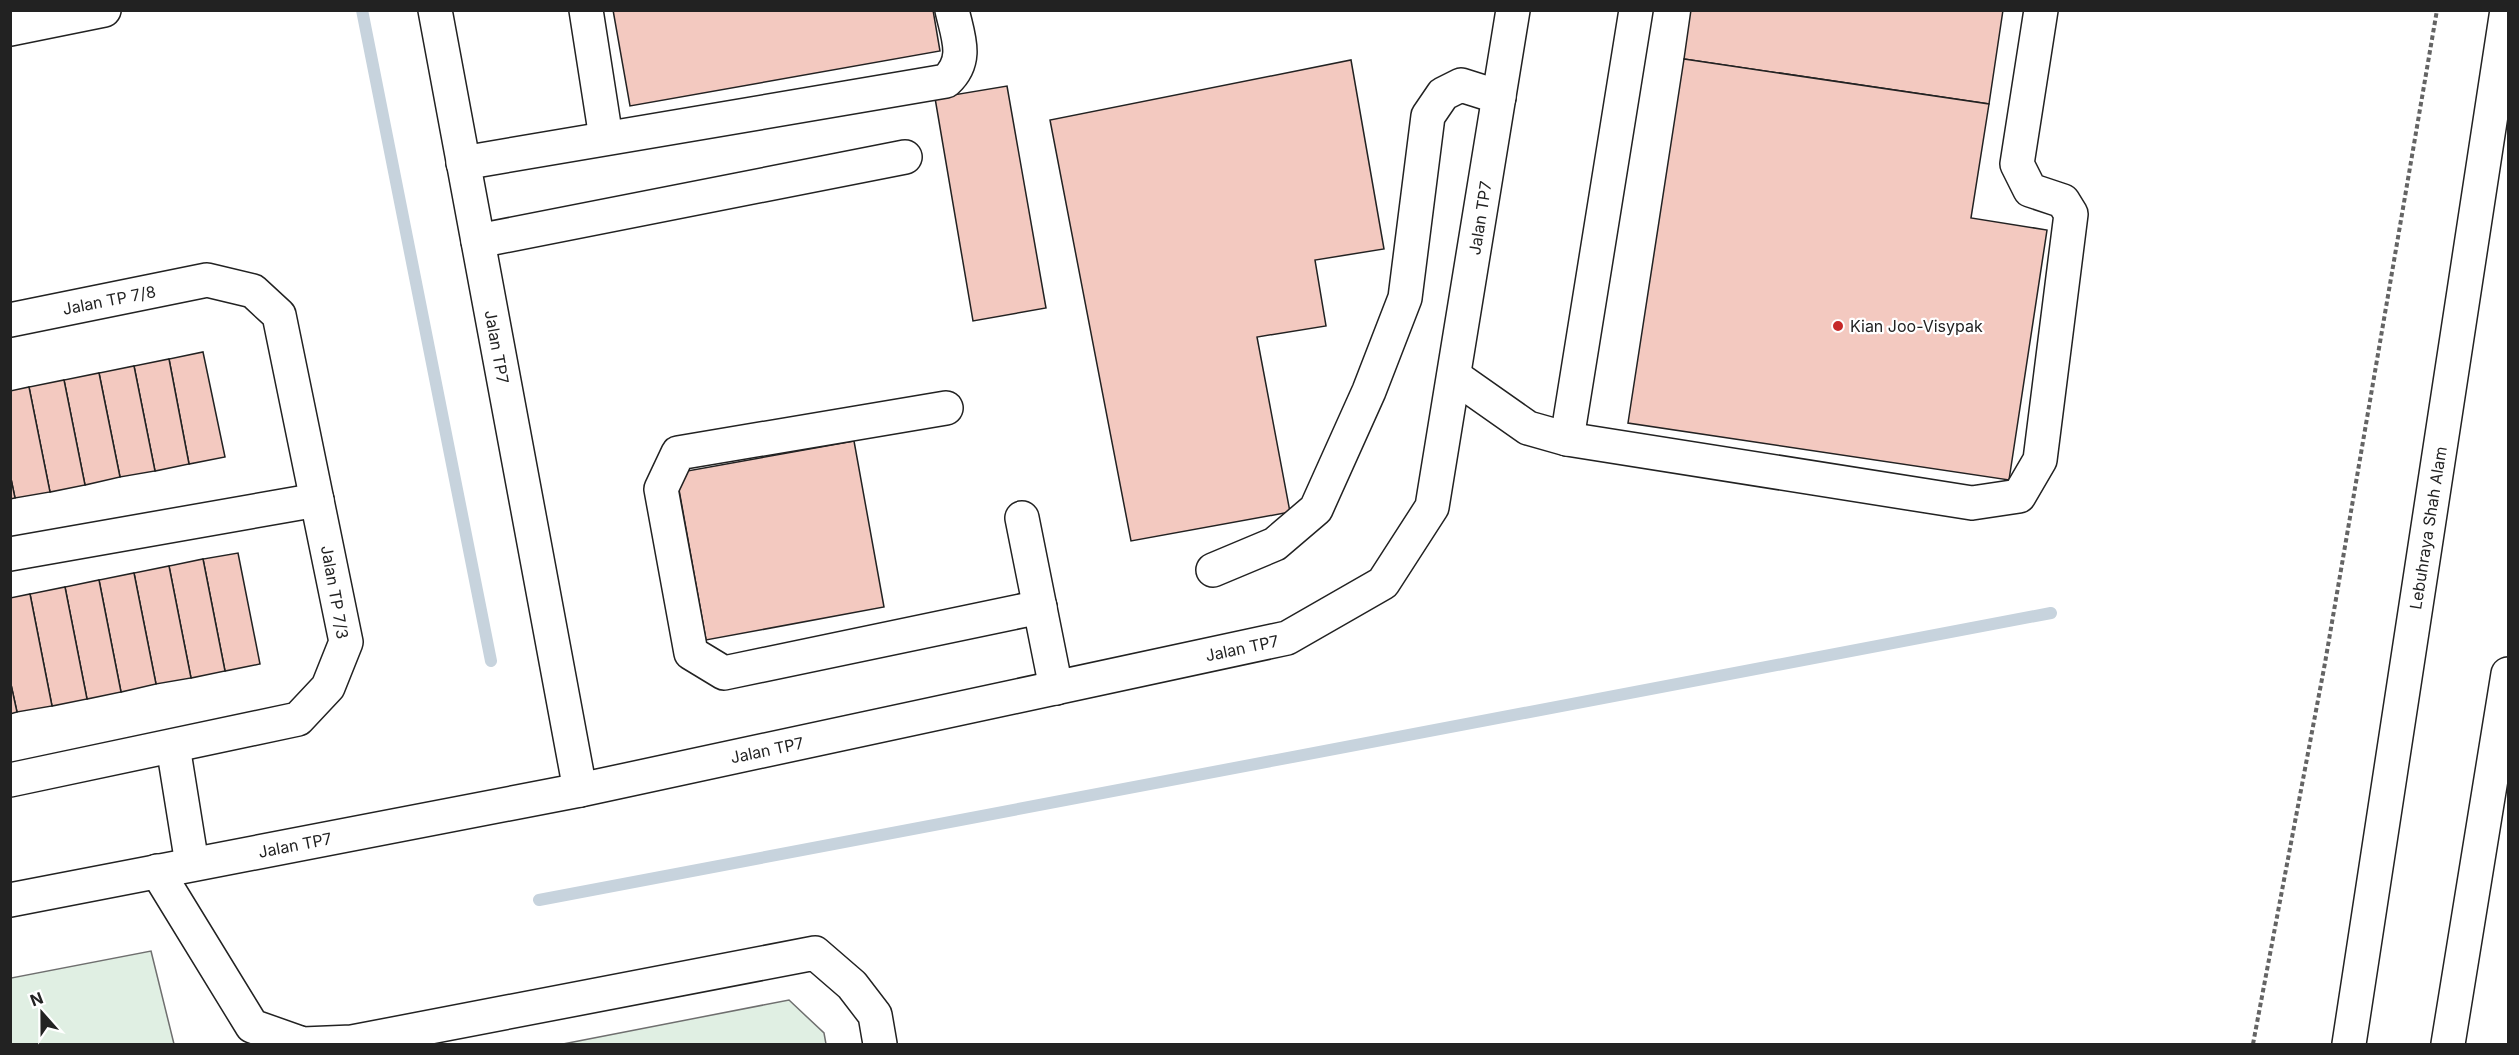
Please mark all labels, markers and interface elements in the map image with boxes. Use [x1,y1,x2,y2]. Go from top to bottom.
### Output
street label: Jalan TP7 [1464,180,1496,256]
street label: Jalan TP 7/8 [61,281,157,319]
street label: Jalan TP7 [481,309,513,385]
place label: Kian Joo-Visypak [1850,316,1983,336]
marker: Kian Joo-Visypak [1831,319,1845,333]
street label: Lebuhraya Shah Alam [2405,445,2451,611]
street label: Jalan TP 7/3 [317,544,353,640]
street label: Jalan TP7 [1203,630,1281,666]
street label: Jalan TP7 [728,732,806,768]
street label: Jalan TP7 [257,828,333,862]
north arrow [12,983,72,1043]
text: N [27,987,46,1011]

